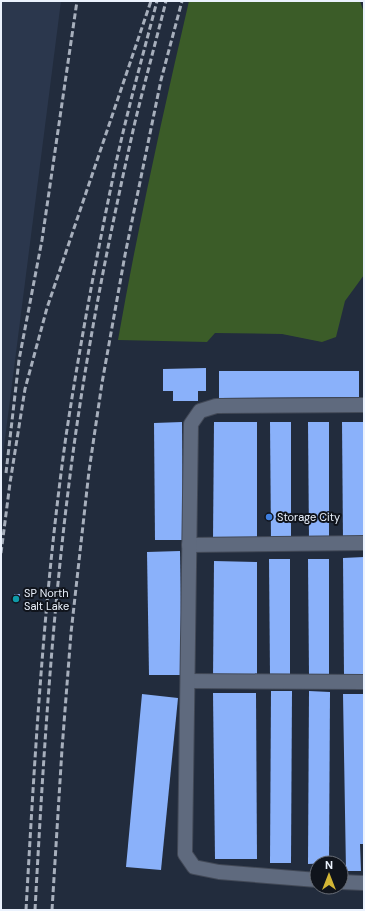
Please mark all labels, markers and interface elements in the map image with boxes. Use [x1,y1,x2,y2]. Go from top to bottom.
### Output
place label: Storage City [277,510,340,524]
marker: Storage City [264,512,274,522]
place label: SP North Salt Lake [24,586,69,613]
marker: SP North Salt Lake [11,594,21,604]
north arrow [309,855,349,895]
text: N [325,858,333,872]

